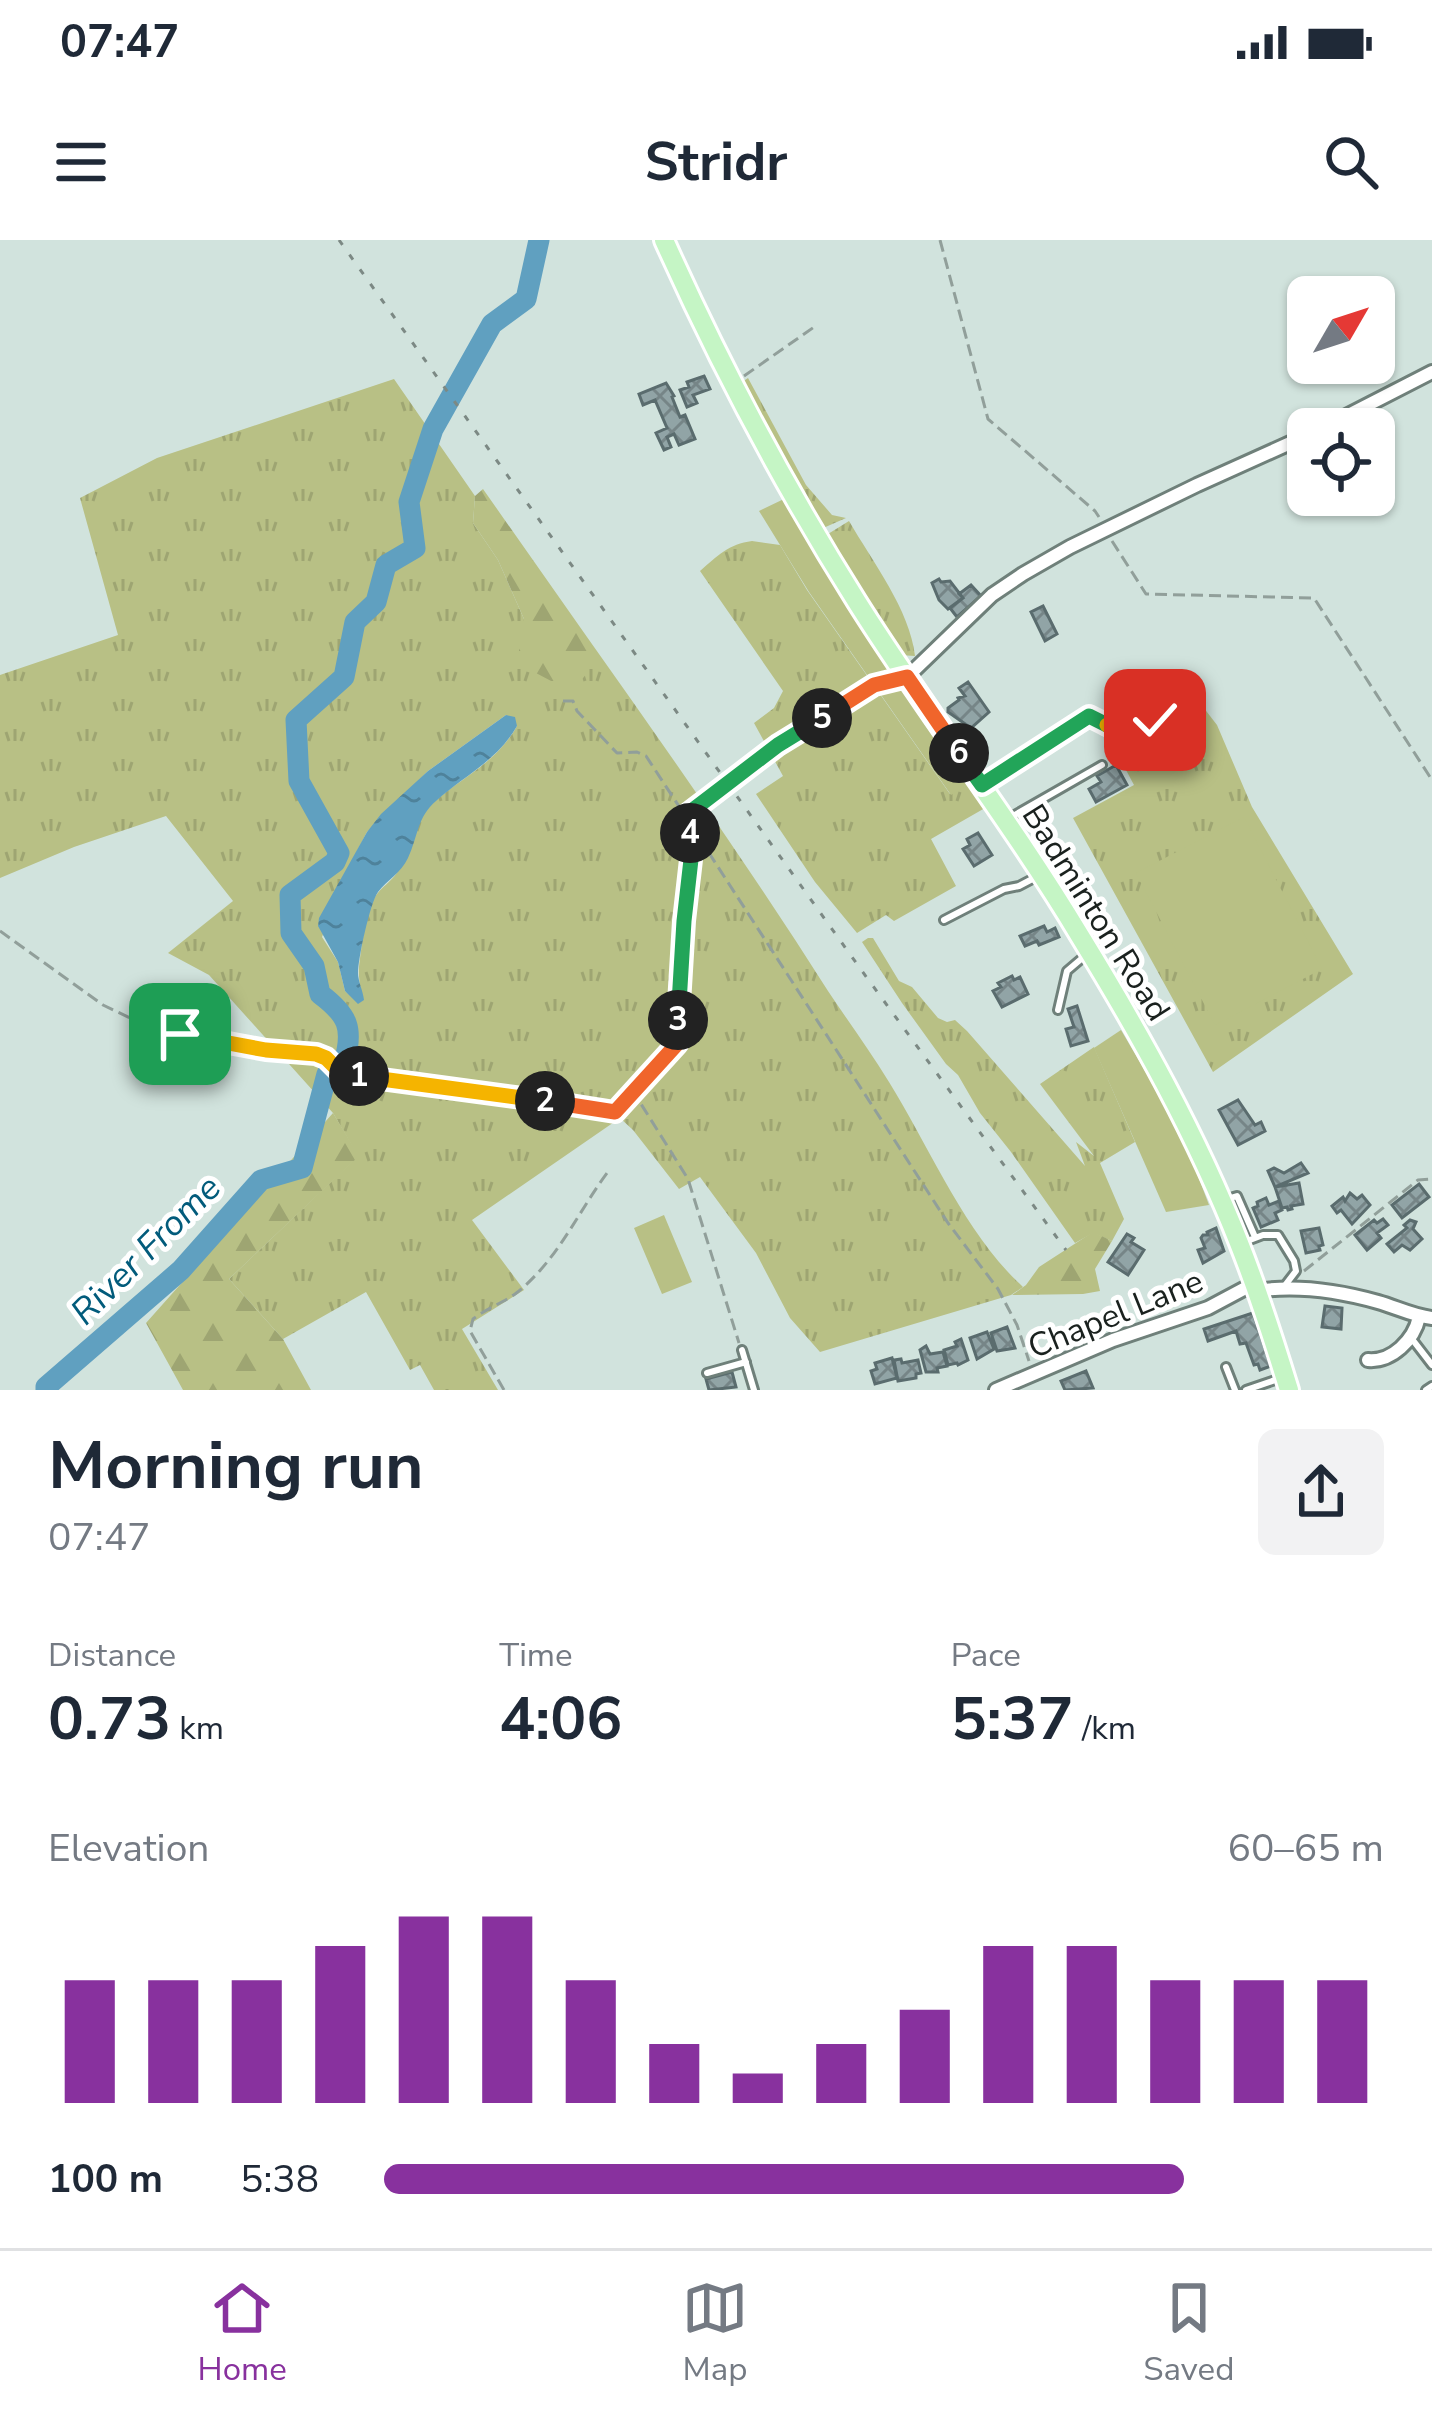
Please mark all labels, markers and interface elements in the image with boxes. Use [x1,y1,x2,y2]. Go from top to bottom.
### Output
text: 07:47 [60,12,179,73]
text: Stridr [644,125,788,199]
icon: menu [48,129,114,195]
icon: search [1318,129,1384,195]
north arrow [1287,276,1395,384]
map controls [1287,276,1395,516]
button: locate [1287,408,1395,516]
pin [1104,669,1206,771]
icon: check [1122,687,1188,753]
pin: 5 [792,688,852,748]
text: 5 [812,695,832,740]
pin: 6 [929,723,989,783]
text: 6 [949,730,969,775]
street label: Badminton Road [1011,796,1180,1030]
pin: 4 [660,803,720,863]
text: 4 [680,810,700,855]
pin [129,983,231,1085]
pin: 3 [648,990,708,1050]
text: 3 [668,997,688,1042]
icon: arrive [147,1001,213,1067]
pin: 1 [329,1046,389,1106]
text: 1 [349,1053,369,1098]
pin: 2 [515,1071,575,1131]
text: 2 [535,1078,555,1123]
water label: River Frome [60,1164,232,1336]
street label: Chapel Lane [1021,1259,1210,1370]
text: Morning run [48,1421,424,1511]
button: share [1258,1429,1384,1555]
text: 07:47 [48,1511,151,1564]
text: Distance [48,1633,176,1678]
text: Time [499,1633,573,1678]
text: Pace [951,1633,1021,1678]
text: 0.73 [48,1678,171,1760]
text: 4:06 [499,1678,622,1760]
text: 5:37 [951,1678,1074,1760]
text: km [171,1706,224,1751]
text: /km [1074,1706,1136,1751]
text: Elevation [48,1822,209,1875]
text: 60–65 m [1227,1822,1384,1875]
text: 100 m [48,2153,163,2206]
text: 5:38 [240,2153,319,2206]
tab: Home [198,2275,287,2392]
tab: Map [682,2275,748,2392]
tab: Saved [1143,2275,1234,2392]

